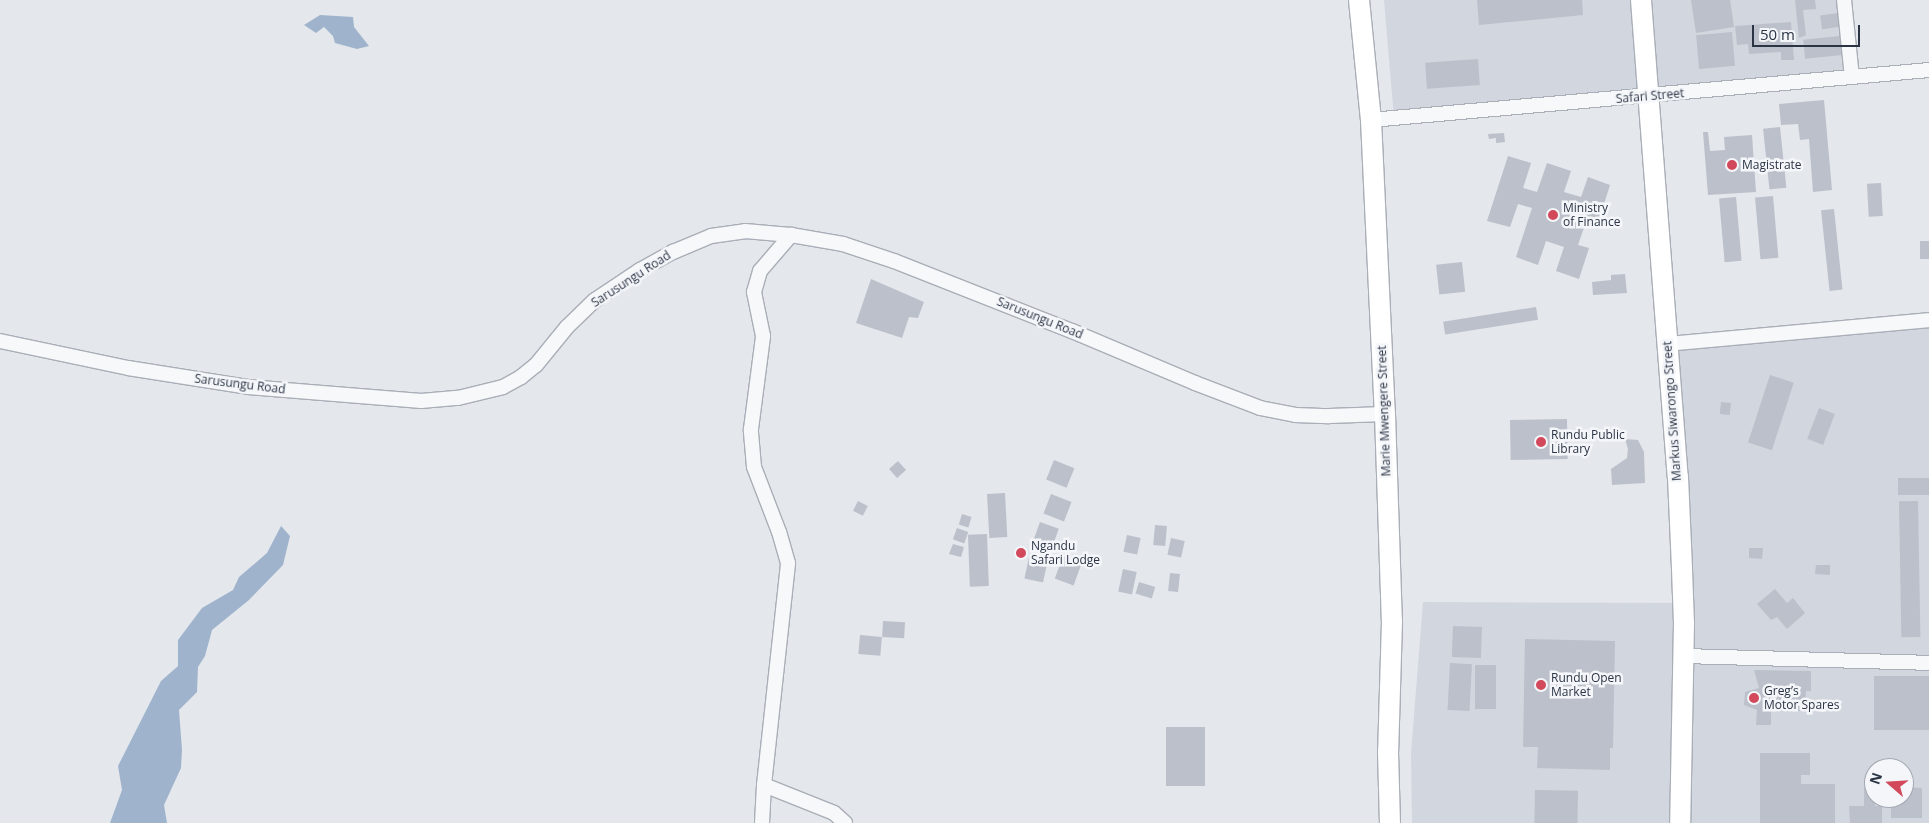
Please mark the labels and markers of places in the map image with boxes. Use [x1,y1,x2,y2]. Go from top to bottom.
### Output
place label: Magistrate [1742,158,1802,172]
marker: Magistrate [1726,159,1738,171]
place label: Ministry of Finance [1563,201,1620,229]
marker: Ministry of Finance [1547,209,1559,221]
place label: Rundu Public Library [1551,428,1625,456]
marker: Rundu Public Library [1535,436,1547,448]
place label: Ngandu Safari Lodge [1031,539,1100,567]
marker: Ngandu Safari Lodge [1015,547,1027,559]
place label: Rundu Open Market [1551,671,1622,699]
marker: Rundu Open Market [1535,679,1547,691]
place label: Greg’s Motor Spares [1764,684,1839,712]
marker: Greg’s Motor Spares [1748,692,1760,704]

